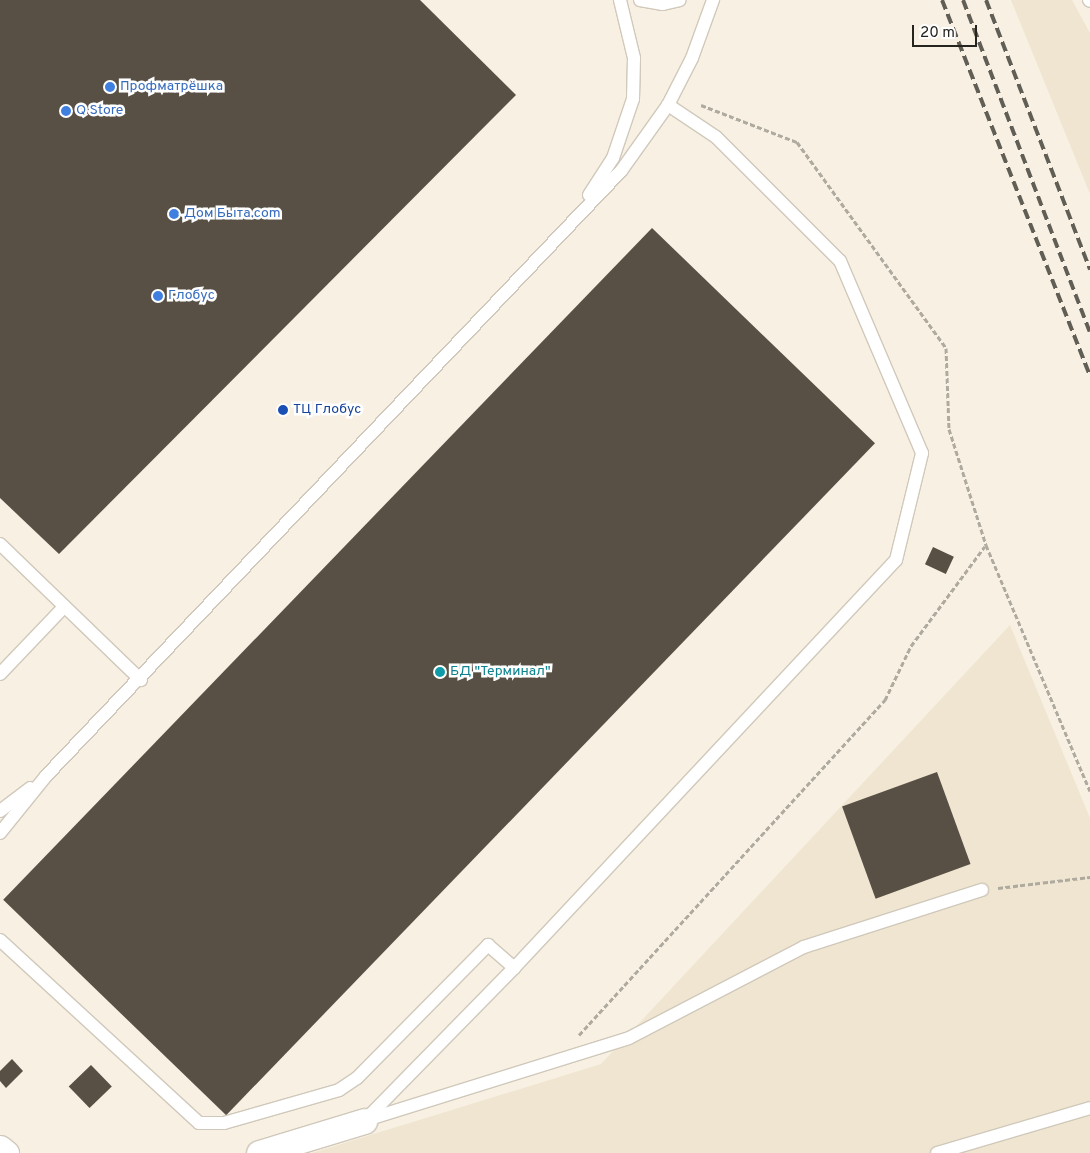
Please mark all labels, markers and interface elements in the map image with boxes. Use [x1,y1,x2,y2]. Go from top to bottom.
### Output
scale bar [915,15,980,47]
text: 20 m [920,24,955,43]
place label: Профматрёшка [120,79,223,95]
marker: Профматрёшка [104,81,116,93]
place label: Q Store [76,103,123,119]
marker: Q Store [60,105,72,117]
place label: Дом Быта.com [184,206,281,222]
marker: Дом Быта.com [168,208,180,220]
place label: Глобус [168,288,215,304]
marker: Глобус [152,290,164,302]
place label: ТЦ Глобус [293,402,361,418]
marker: ТЦ Глобус [277,404,289,416]
place label: БД "Терминал" [450,664,551,680]
marker: БД "Терминал" [434,666,446,678]

